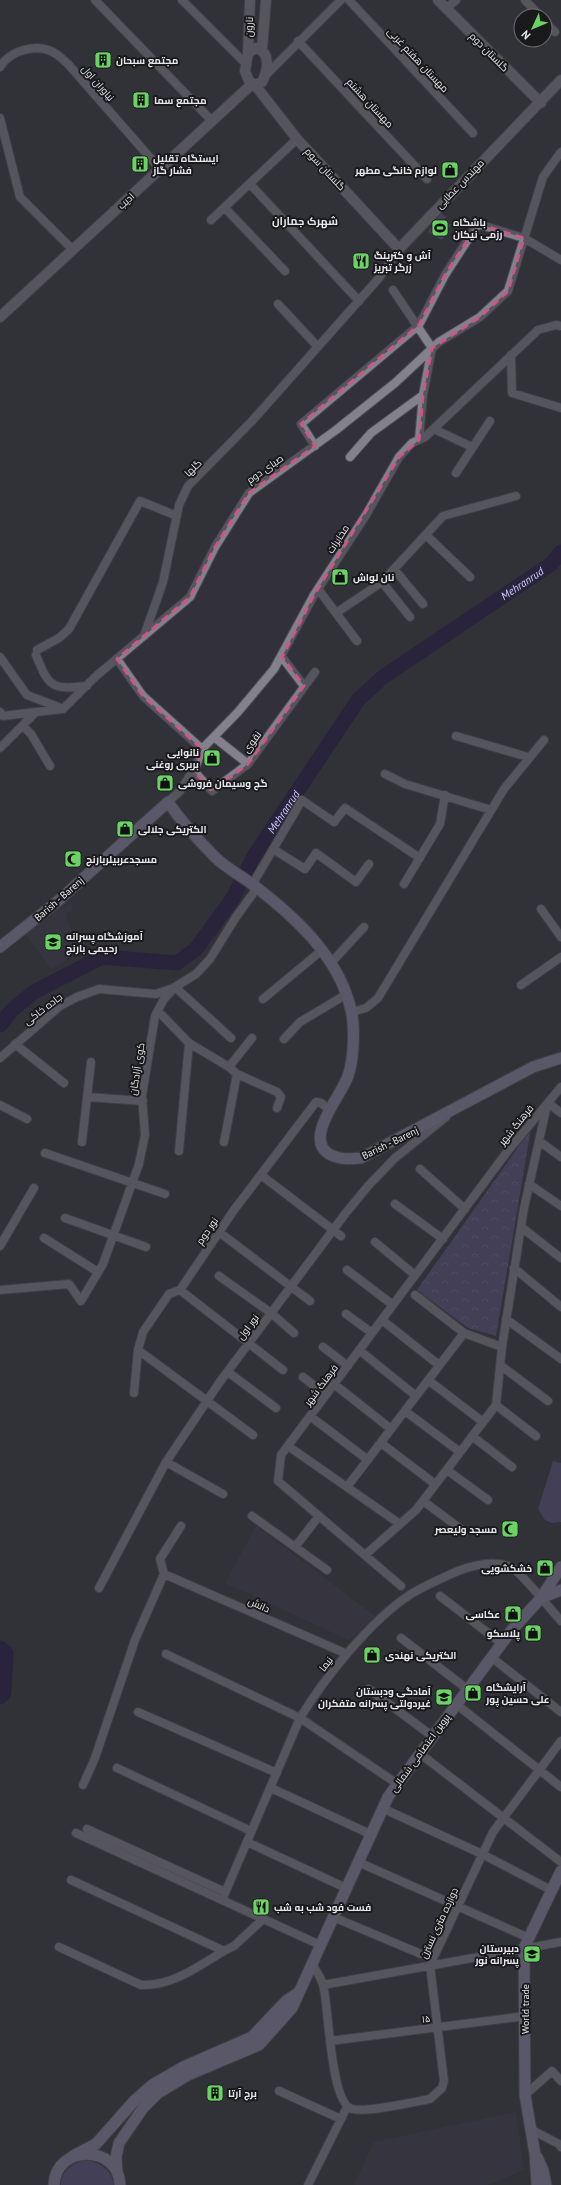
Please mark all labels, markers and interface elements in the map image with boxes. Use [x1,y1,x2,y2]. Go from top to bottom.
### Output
north arrow [513,8,553,48]
street label: نارون [242,17,256,37]
street label: مهستان هفتم غربی [384,25,451,96]
text: N [518,27,533,42]
street label: گلستان دوم [466,30,511,75]
building icon: مجتمع سبحان [93,50,113,70]
place label: مجتمع سبحان [116,54,178,68]
street label: نیاوران اول [79,62,117,104]
street label: مهستان هشتم [343,76,396,131]
building icon: مجتمع سما [131,90,151,110]
place label: مجتمع سما [154,94,207,108]
street label: گلستان سوم [301,145,348,194]
place label: ایستگاه تقلیل فشار گاز [152,152,219,177]
building icon: ایستگاه تقلیل فشار گاز [130,154,150,174]
street label: مهندس عطایی [433,156,487,212]
shop icon: لوازم خانگی مطهر [440,160,460,180]
place label: لوازم خانگی مطهر [354,164,437,178]
street label: ادیب [115,190,137,212]
district label: شهرک جماران [272,214,338,229]
place label: باشگاه رزمی نیکان [453,216,503,241]
sports icon: باشگاه رزمی نیکان [430,218,450,238]
place label: آش و کترینگ زرگر تبریز [373,249,432,274]
restaurant icon: آش و کترینگ زرگر تبریز [351,251,371,271]
street label: صبای دوم [244,452,287,487]
street label: گلها [182,457,204,479]
street label: مخابرات [324,522,352,556]
water label: Mehranrud [498,564,547,603]
shop icon: نان لواش [330,567,350,587]
place label: نان لواش [353,571,394,584]
street label: نقوی [240,729,264,755]
place label: نانوایی بربری روغنی [146,746,199,771]
shop icon: نانوایی بربری روغنی [202,748,222,768]
shop icon: گچ وسیمان فروشی [155,773,175,793]
place label: گچ وسیمان فروشی [178,777,267,791]
water label: Mehranrud [264,787,303,836]
shop icon: الکتریکی جلالی [115,819,135,839]
place label: الکتریکی جلالی [138,823,207,836]
mosque icon: مسجدعربیلربارنج [63,849,83,869]
place label: مسجدعربیلربارنج [86,853,157,867]
street label: Barish - Barenj [32,874,86,924]
place label: آموزشگاه پسرانه رحیمی بارنج [66,930,144,956]
school or university icon: آموزشگاه پسرانه رحیمی بارنج [43,932,63,952]
street label: جاده خاکی [21,990,65,1028]
street label: کوی آزادگان [126,1042,148,1096]
street label: فرهنگ شهر [495,1102,536,1149]
street label: Barish - Barenj [360,1124,420,1162]
street label: نور دوم [193,1215,222,1248]
street label: نور اول [234,1312,262,1342]
street label: فرهنگ شهر [301,1362,341,1409]
mosque icon: مسجد ولیعصر [500,1519,520,1539]
place label: مسجد ولیعصر [434,1523,497,1536]
shop icon: خشکشویی [535,1558,555,1578]
place label: خشکشویی [481,1562,532,1575]
street label: دانش [246,1594,272,1616]
shop icon: عکاسی [503,1604,523,1624]
place label: عکاسی [465,1608,500,1621]
shop icon: پلاسکو [523,1623,543,1643]
place label: پلاسکو [487,1627,520,1641]
shop icon: الکتریکی نهندی [362,1645,382,1665]
place label: الکتریکی نهندی [385,1649,456,1662]
street label: نیما [316,1654,336,1674]
place label: آرایشگاه علی حسین پور [485,1681,550,1707]
shop icon: آرایشگاه علی حسین پور [463,1683,483,1703]
place label: آمادگی ودبستان غیردولتی پسرانه متفکران [318,1685,432,1711]
school or university icon: آمادگی ودبستان غیردولتی پسرانه متفکران [434,1687,454,1707]
street label: پروین اعتصامی شمالی [387,1711,453,1795]
street label: دوازده متری نسترن [417,1885,461,1961]
restaurant icon: فست فود شب به شب [251,1897,271,1917]
place label: فست فود شب به شب [274,1901,371,1914]
place label: دبیرستان پسرانه نور [474,1942,519,1968]
school or university icon: دبیرستان پسرانه نور [522,1944,542,1964]
street label: World trade [519,1984,532,2034]
street label: ۱۵ [421,2012,431,2026]
building icon: برج آرتا [205,2083,225,2103]
place label: برج آرتا [228,2087,257,2101]

